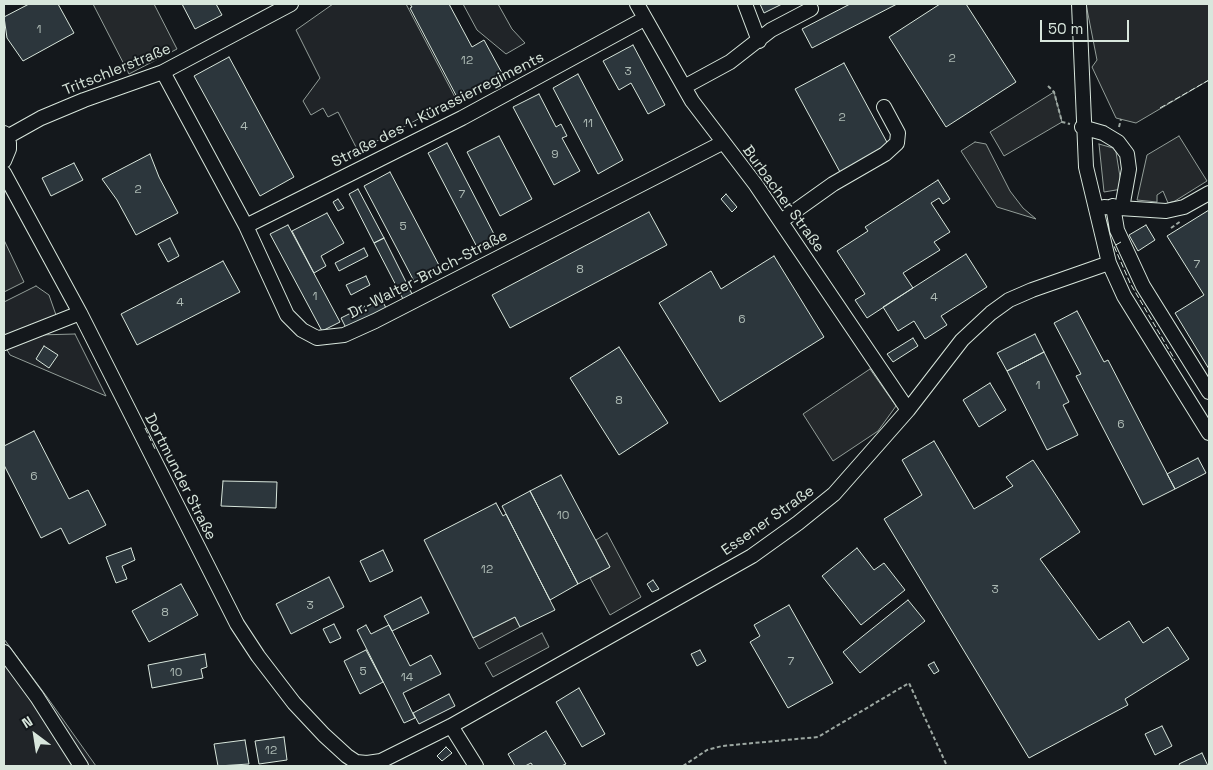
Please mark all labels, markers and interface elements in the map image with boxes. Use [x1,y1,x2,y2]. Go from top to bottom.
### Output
scale bar [1043,10,1132,42]
text: 50 m [1048,19,1083,38]
house number: 1 [36,23,42,37]
street label: Tritschlerstraße [60,40,174,100]
street label: Straße des 1. Kürassierregiments [329,48,547,172]
house number: 2 [948,52,956,66]
house number: 12 [461,54,473,68]
house number: 3 [624,65,632,79]
house number: 2 [838,111,846,125]
house number: 11 [583,117,593,131]
house number: 4 [240,120,248,134]
street label: Burbacher Straße [738,142,828,256]
house number: 9 [551,148,559,162]
house number: 2 [134,183,142,197]
house number: 7 [459,188,465,202]
house number: 5 [399,220,407,234]
street label: Dr.-Walter-Bruch-Straße [345,227,511,323]
house number: 7 [1194,258,1200,272]
house number: 8 [576,263,584,277]
house number: 1 [312,290,318,304]
house number: 4 [930,291,938,305]
house number: 4 [176,296,184,310]
house number: 6 [738,313,746,327]
house number: 1 [1035,379,1041,393]
house number: 8 [615,394,623,408]
street label: Dortmunder Straße [140,411,220,543]
house number: 6 [1117,418,1125,432]
house number: 6 [30,470,38,484]
street label: Essener Straße [718,482,818,560]
house number: 10 [557,509,569,523]
house number: 12 [481,563,493,577]
house number: 3 [991,583,999,597]
house number: 3 [306,599,314,613]
house number: 8 [161,606,169,620]
house number: 7 [788,655,794,669]
house number: 5 [359,665,367,679]
house number: 10 [170,666,182,680]
house number: 14 [401,671,413,685]
north arrow [10,710,60,760]
text: N [19,712,36,732]
house number: 12 [265,744,277,758]

